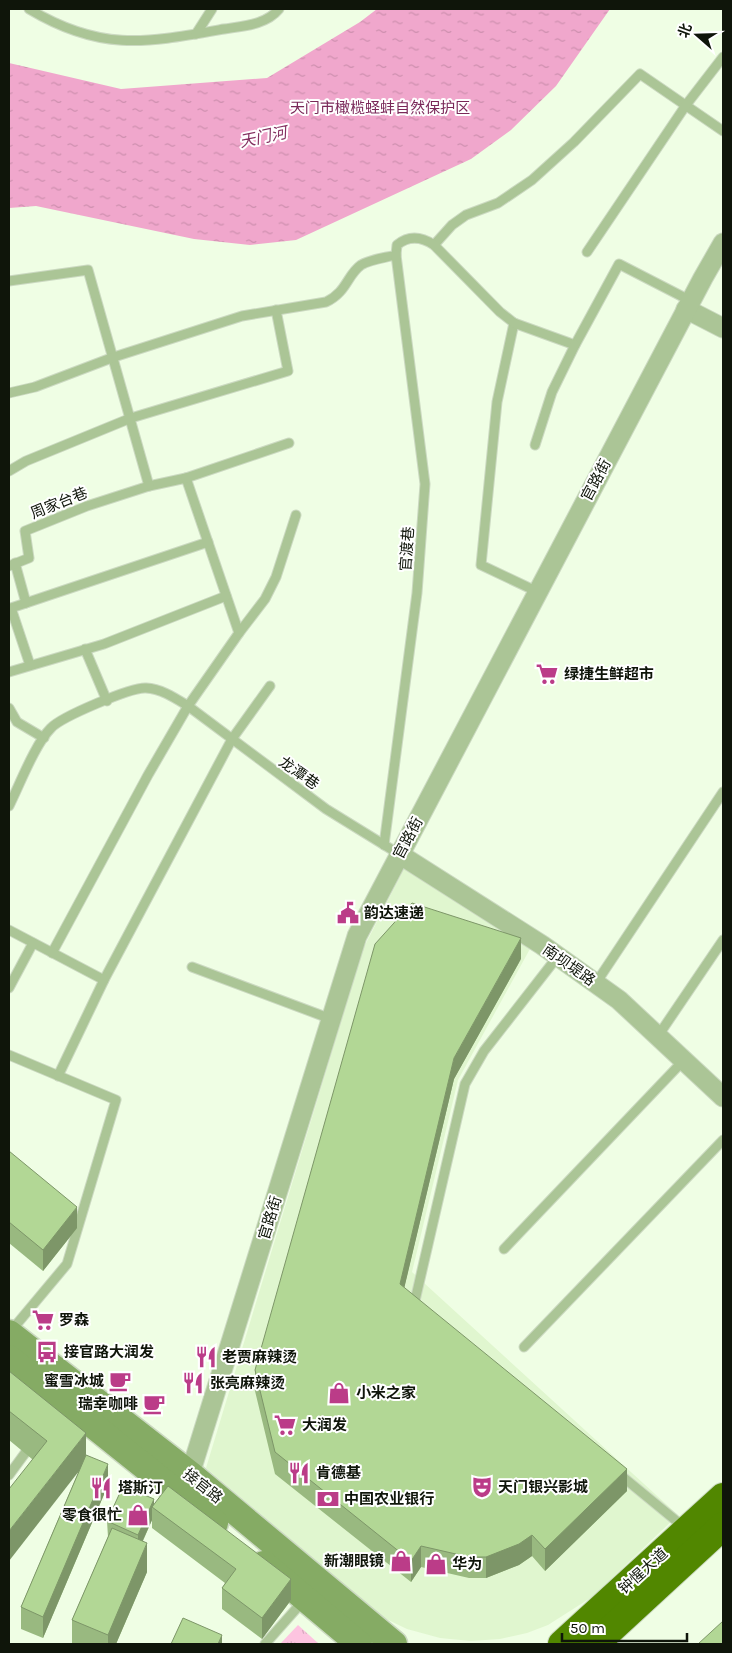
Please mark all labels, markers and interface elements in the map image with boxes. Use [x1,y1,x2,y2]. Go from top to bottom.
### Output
north arrow [672,10,722,60]
text: 北 [675,21,696,40]
park label: 天门市橄榄蛏蚌自然保护区 [290,99,470,117]
water label: 天门河 [238,122,291,151]
street label: 官路街 [577,456,615,504]
street label: 周家台巷 [28,483,90,523]
street label: 官渡巷 [396,526,418,572]
supermarket icon: 绿捷生鲜超市 [534,661,560,687]
place label: 绿捷生鲜超市 [564,665,654,683]
street label: 龙潭巷 [275,753,323,793]
street label: 官路街 [389,814,427,862]
public building icon: 韵达速递 [335,900,361,926]
place label: 韵达速递 [364,904,424,922]
street label: 南坝堤路 [539,940,599,990]
street label: 官路街 [255,1194,285,1242]
supermarket icon: 罗森 [30,1307,56,1333]
place label: 罗森 [59,1311,89,1329]
bus stop icon: 接官路大润发 [34,1339,60,1365]
place label: 接官路大润发 [64,1343,154,1361]
restaurant icon: 老贾麻辣烫 [193,1344,219,1370]
place label: 老贾麻辣烫 [222,1348,297,1366]
cafe icon: 蜜雪冰城 [107,1368,133,1394]
restaurant icon: 张亮麻辣烫 [180,1370,206,1396]
place label: 蜜雪冰城 [44,1372,104,1390]
place label: 张亮麻辣烫 [210,1374,285,1392]
shop icon: 小米之家 [326,1380,352,1406]
place label: 小米之家 [356,1384,416,1402]
cafe icon: 瑞幸咖啡 [141,1391,167,1417]
place label: 瑞幸咖啡 [78,1395,138,1413]
supermarket icon: 大润发 [272,1412,298,1438]
place label: 大润发 [302,1416,347,1434]
restaurant icon: 肯德基 [286,1460,312,1486]
place label: 肯德基 [316,1464,361,1482]
street label: 接官路 [180,1465,226,1507]
theatre icon: 天门银兴影城 [469,1474,495,1500]
restaurant icon: 塔斯汀 [88,1475,114,1501]
place label: 天门银兴影城 [498,1478,588,1496]
place label: 塔斯汀 [118,1479,163,1497]
bank icon: 中国农业银行 [315,1486,341,1512]
place label: 中国农业银行 [344,1490,434,1508]
shop icon: 零食很忙 [125,1502,151,1528]
place label: 零食很忙 [62,1506,122,1524]
street label: 钟惺大道 [615,1544,671,1598]
shop icon: 新潮眼镜 [388,1548,414,1574]
shop icon: 华为 [423,1551,449,1577]
place label: 新潮眼镜 [324,1552,384,1570]
place label: 华为 [452,1555,482,1573]
scale bar [562,1610,687,1642]
text: 50 m [570,1619,605,1637]

